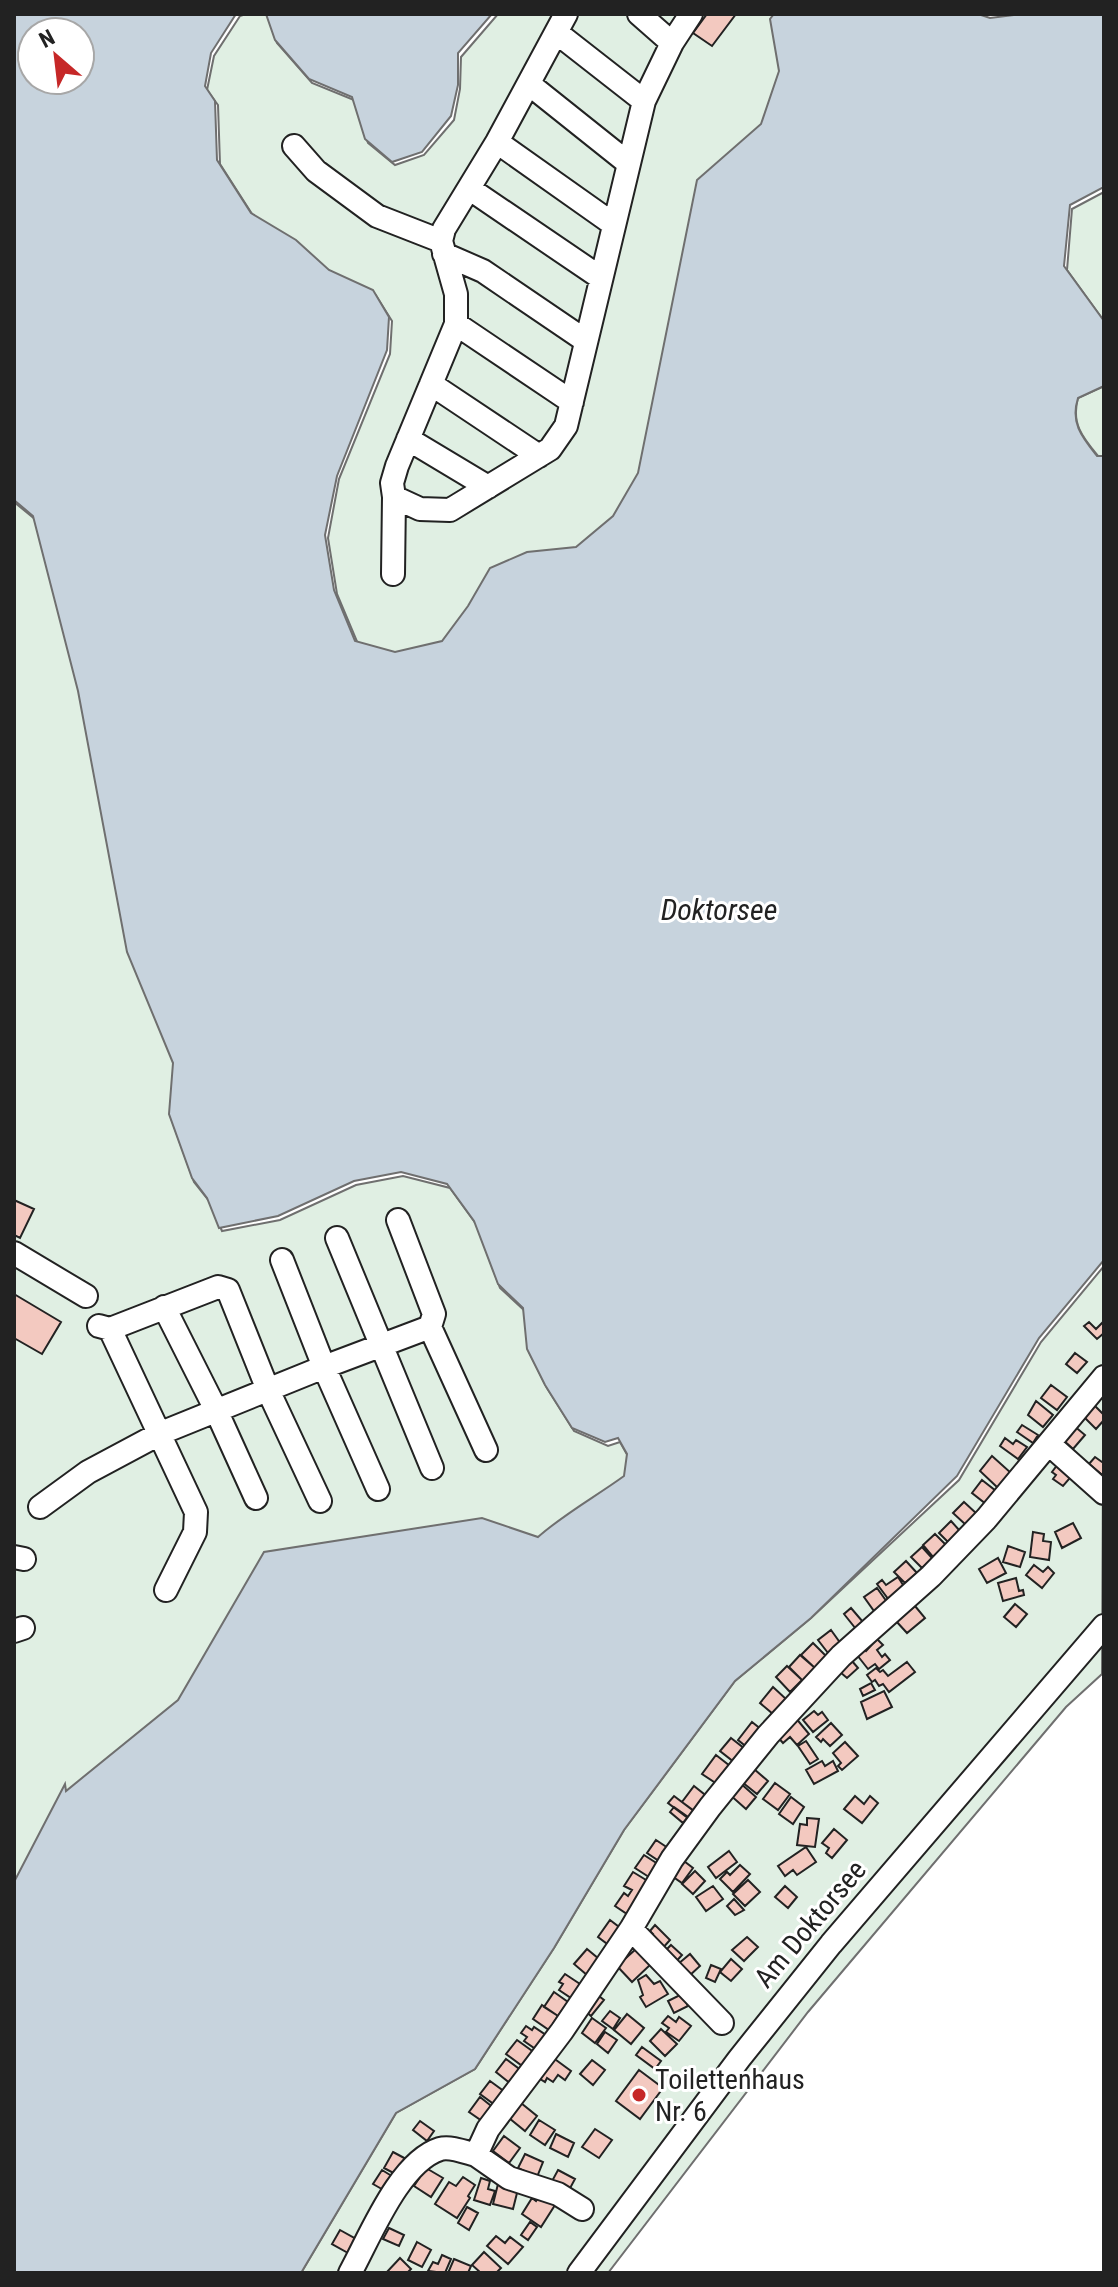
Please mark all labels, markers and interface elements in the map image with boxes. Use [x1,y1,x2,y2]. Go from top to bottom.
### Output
north arrow [16,16,96,96]
text: N [35,25,59,53]
water label: Doktorsee [661,892,777,927]
street label: Am Doktorsee [747,1854,873,1994]
place label: Toilettenhaus Nr. 6 [655,2063,805,2128]
marker: Toilettenhaus Nr. 6 [630,2086,648,2104]

